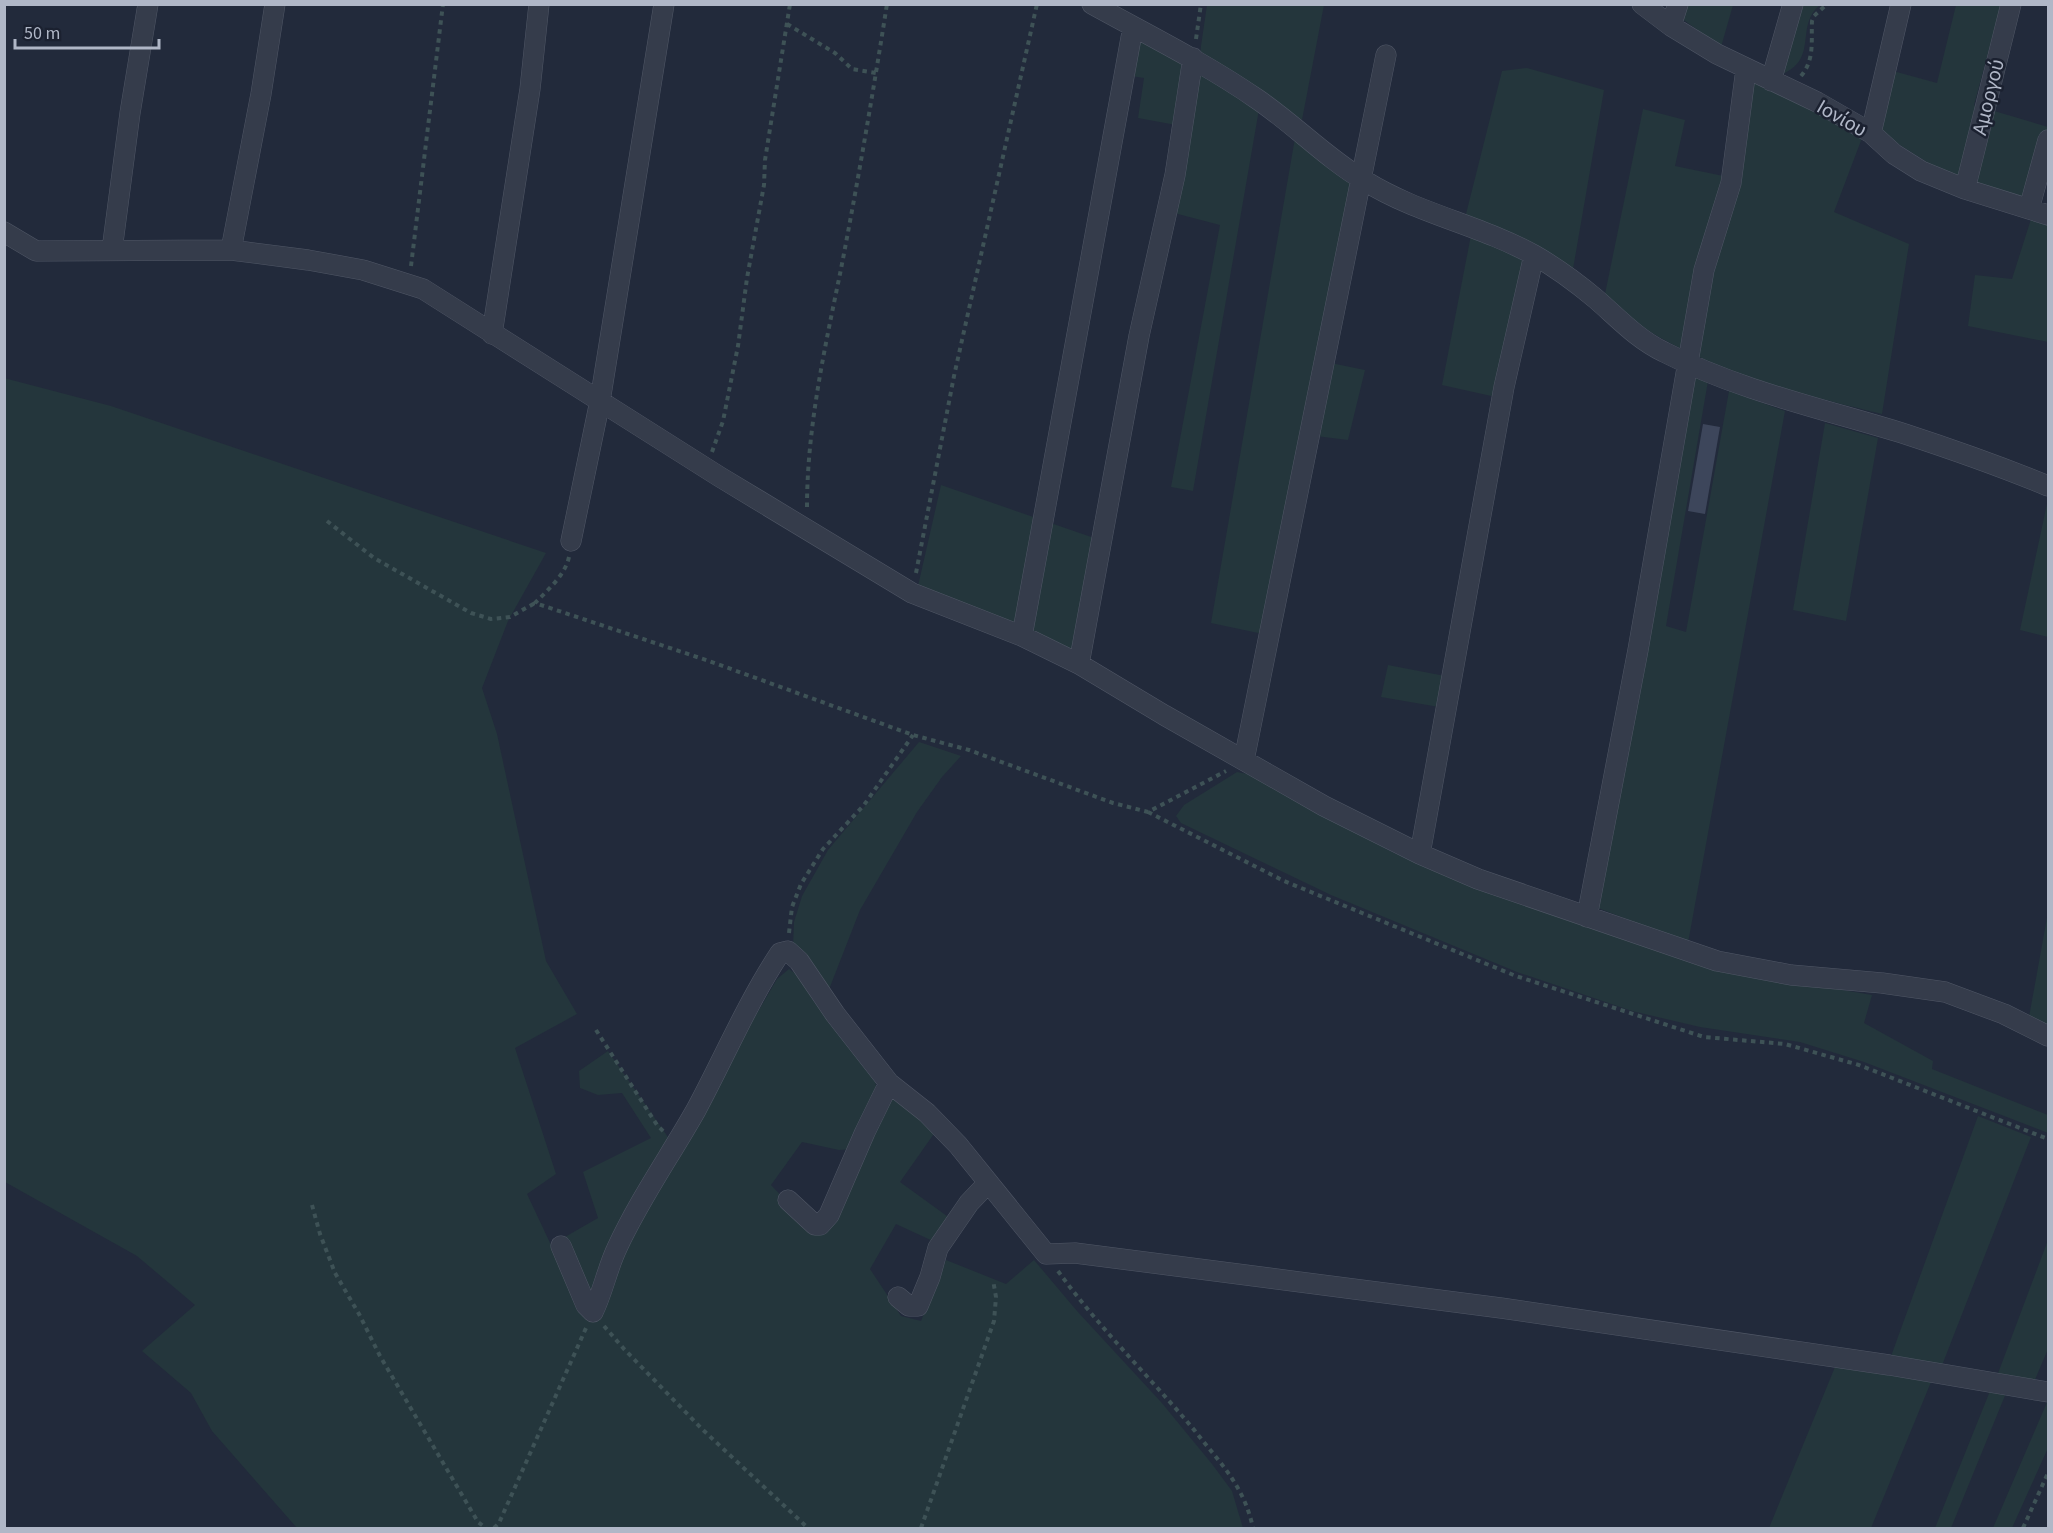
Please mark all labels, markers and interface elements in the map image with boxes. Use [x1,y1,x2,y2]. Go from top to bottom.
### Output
scale bar [15,12,159,50]
text: 50 m [24,21,60,46]
street label: Αμοργού [1964,56,2012,138]
street label: Ιονίου [1811,92,1873,144]

